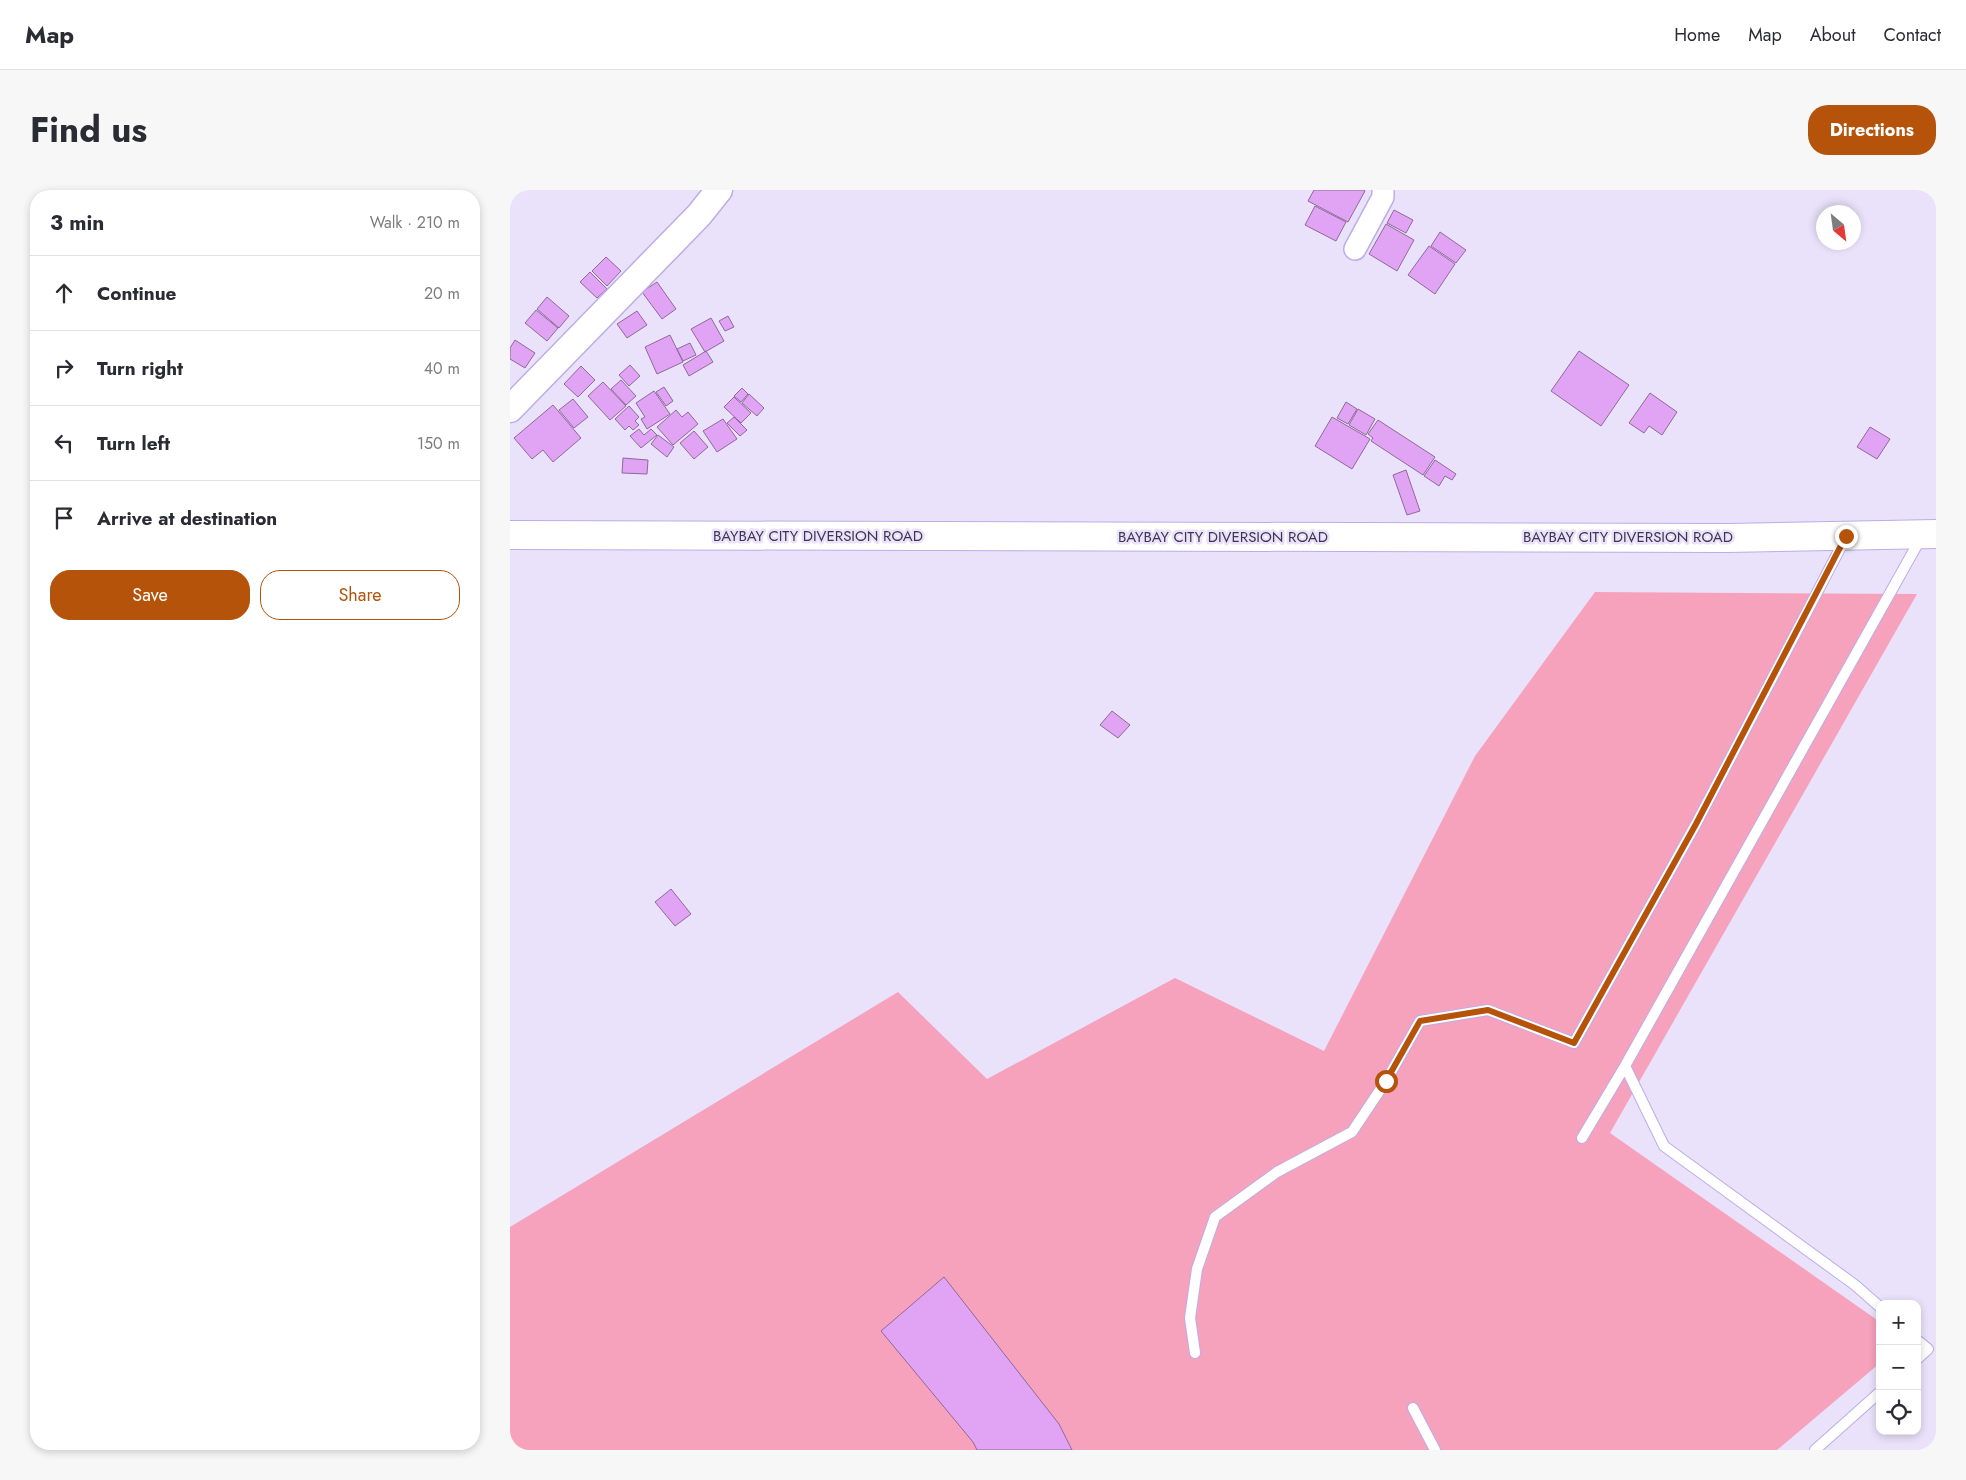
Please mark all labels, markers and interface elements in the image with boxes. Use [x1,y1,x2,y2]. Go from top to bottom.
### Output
text: Map [25,17,74,52]
text: Home [1674,22,1720,48]
text: Map [1748,22,1782,48]
text: About [1810,22,1855,48]
text: Contact [1883,22,1941,48]
text: Find us [30,105,147,155]
button: Directions [1808,105,1936,155]
north arrow [1816,205,1861,250]
text: 3 min [50,208,104,238]
text: Walk · 210 m [370,211,460,234]
icon: ahead [50,279,78,307]
text: Continue [97,280,176,307]
text: 20 m [424,282,460,305]
icon: right [50,354,78,382]
text: Turn right [97,355,183,382]
text: 40 m [424,357,460,380]
icon: left [50,429,78,457]
text: Turn left [97,430,170,457]
text: 150 m [417,432,460,455]
icon: arrive [50,504,78,532]
text: Arrive at destination [97,505,277,532]
street label: BAYBAY CITY DIVERSION ROAD [713,525,923,547]
route end [1835,525,1858,548]
street label: BAYBAY CITY DIVERSION ROAD [1118,526,1328,548]
street label: BAYBAY CITY DIVERSION ROAD [1523,526,1733,548]
button: Save [50,570,250,620]
button: Share [260,570,460,620]
route start [1375,1070,1398,1093]
map controls [1876,1300,1921,1435]
button: + [1876,1300,1921,1345]
button: − [1876,1345,1921,1390]
button: locate [1876,1390,1921,1435]

